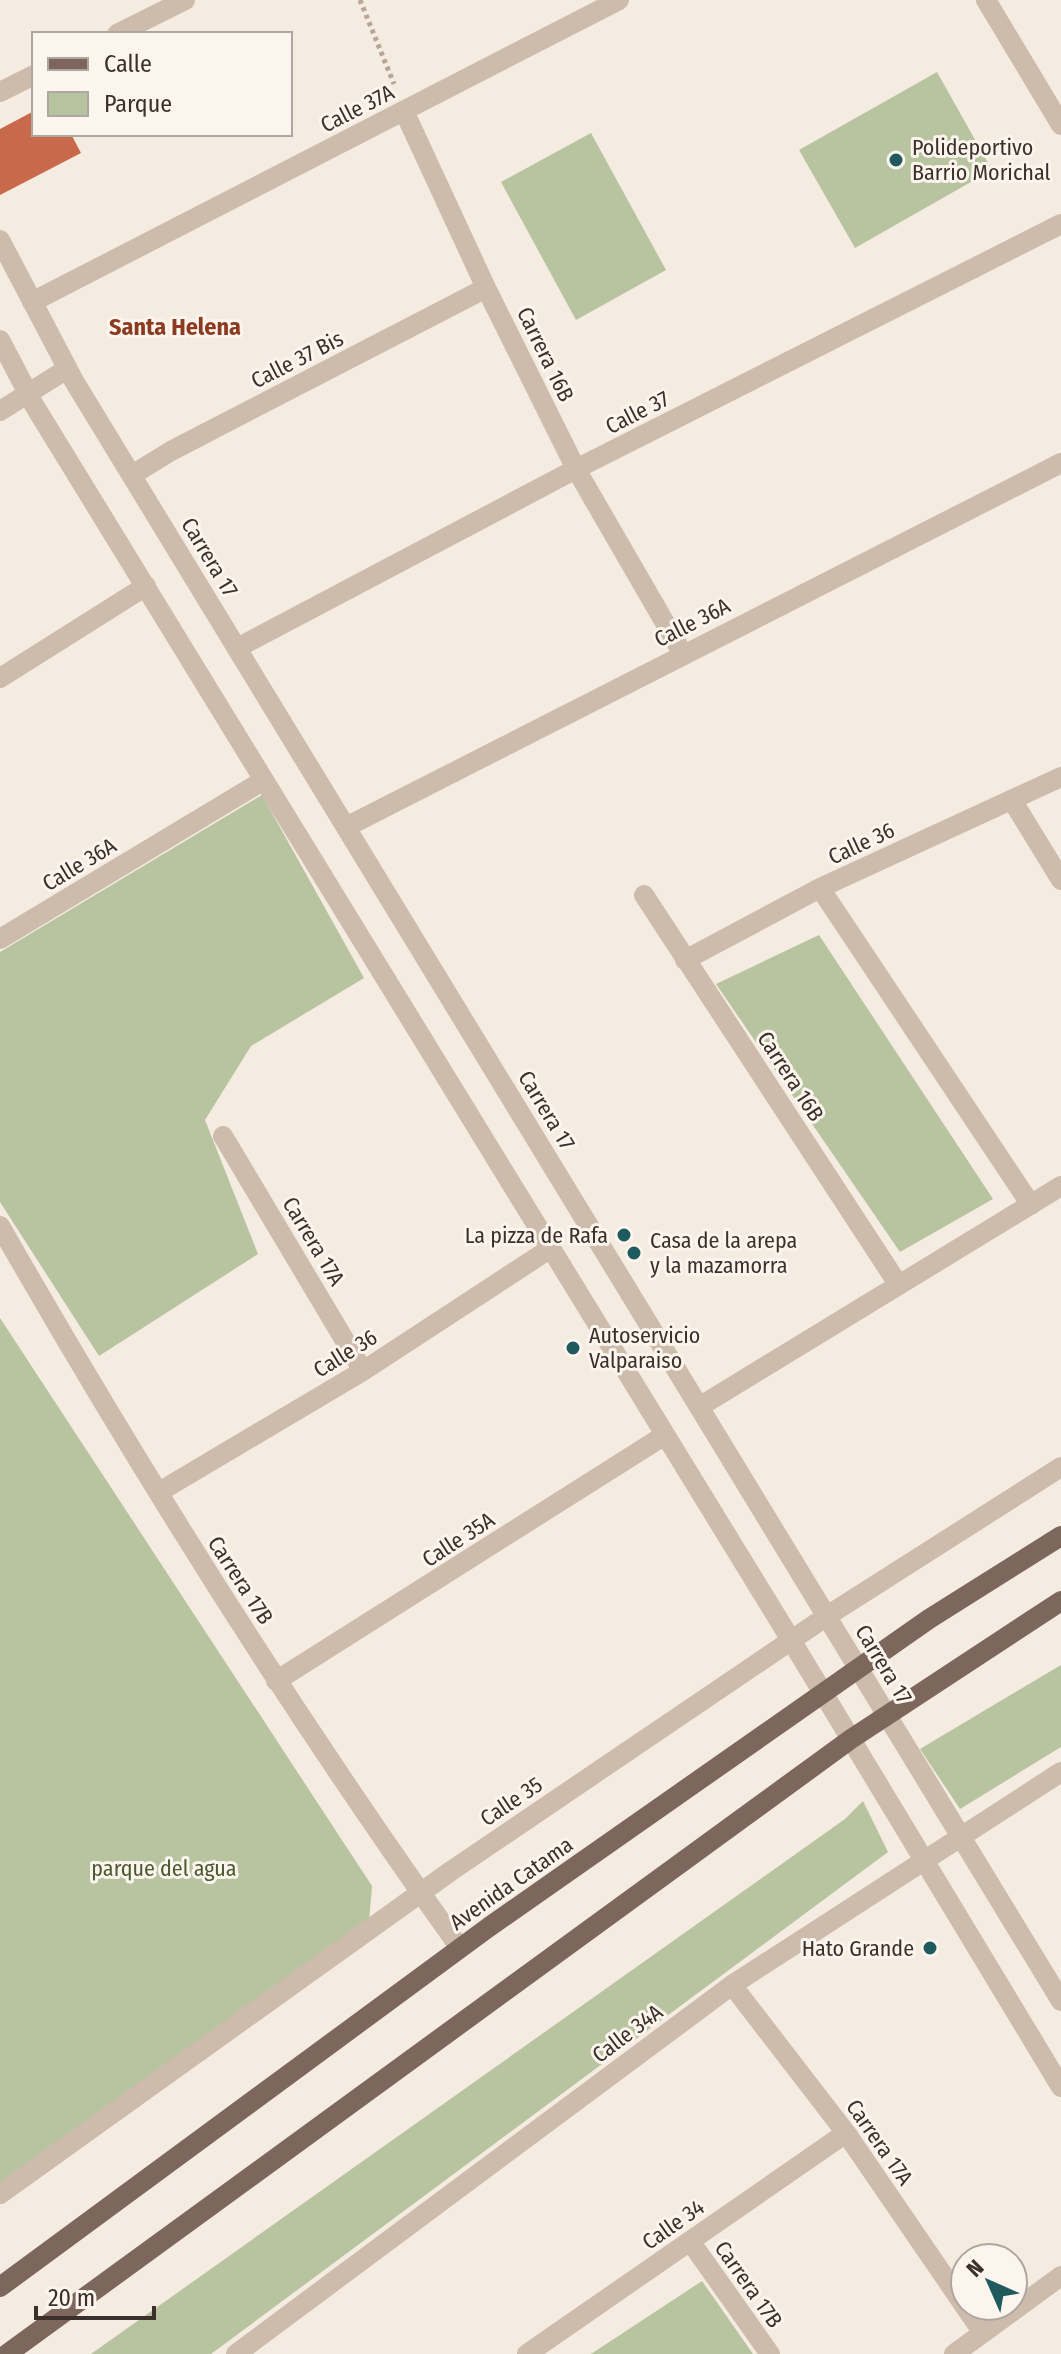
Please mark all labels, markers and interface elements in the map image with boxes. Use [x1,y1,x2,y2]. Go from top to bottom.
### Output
legend [32,32,292,136]
text: Calle [104,50,152,78]
street label: Calle 37A [316,78,399,138]
text: Parque [104,90,172,118]
place label: Polideportivo Barrio Morichal [912,134,1050,186]
marker: Polideportivo Barrio Morichal [887,151,905,169]
street label: Carrera 16B [511,303,580,406]
district label: Santa Helena [109,313,241,341]
street label: Calle 37 Bis [247,325,348,394]
street label: Calle 37 [601,385,674,440]
street label: Carrera 17 [175,513,244,602]
street label: Calle 36A [650,592,735,653]
street label: Calle 36 [824,816,899,870]
street label: Calle 36A [37,832,121,897]
street label: Carrera 16B [752,1026,830,1126]
street label: Carrera 17 [512,1066,581,1155]
street label: Carrera 17A [277,1192,351,1291]
place label: La pizza de Rafa [465,1222,608,1249]
marker: La pizza de Rafa [615,1226,633,1244]
place label: Casa de la arepa y la mazamorra [650,1227,797,1279]
marker: Casa de la arepa y la mazamorra [625,1244,643,1262]
place label: Autoservicio Valparaiso [589,1322,700,1374]
street label: Calle 36 [308,1323,382,1383]
marker: Autoservicio Valparaiso [564,1339,582,1357]
street label: Calle 35A [417,1506,500,1573]
street label: Carrera 17B [202,1531,279,1629]
street label: Carrera 17 [849,1620,918,1709]
street label: Calle 35 [475,1771,547,1832]
street label: Avenida Catama [444,1831,578,1936]
park label: parque del agua [91,1855,237,1882]
place label: Hato Grande [802,1935,914,1962]
marker: Hato Grande [921,1939,939,1957]
street label: Calle 34A [587,1998,668,2069]
street label: Carrera 17A [840,2094,919,2191]
street label: Calle 34 [637,2193,710,2255]
street label: Carrera 17B [709,2236,788,2333]
north arrow [949,2242,1029,2322]
text: N [961,2254,989,2282]
scale bar [36,2270,154,2320]
text: 20 m [48,2284,95,2312]

